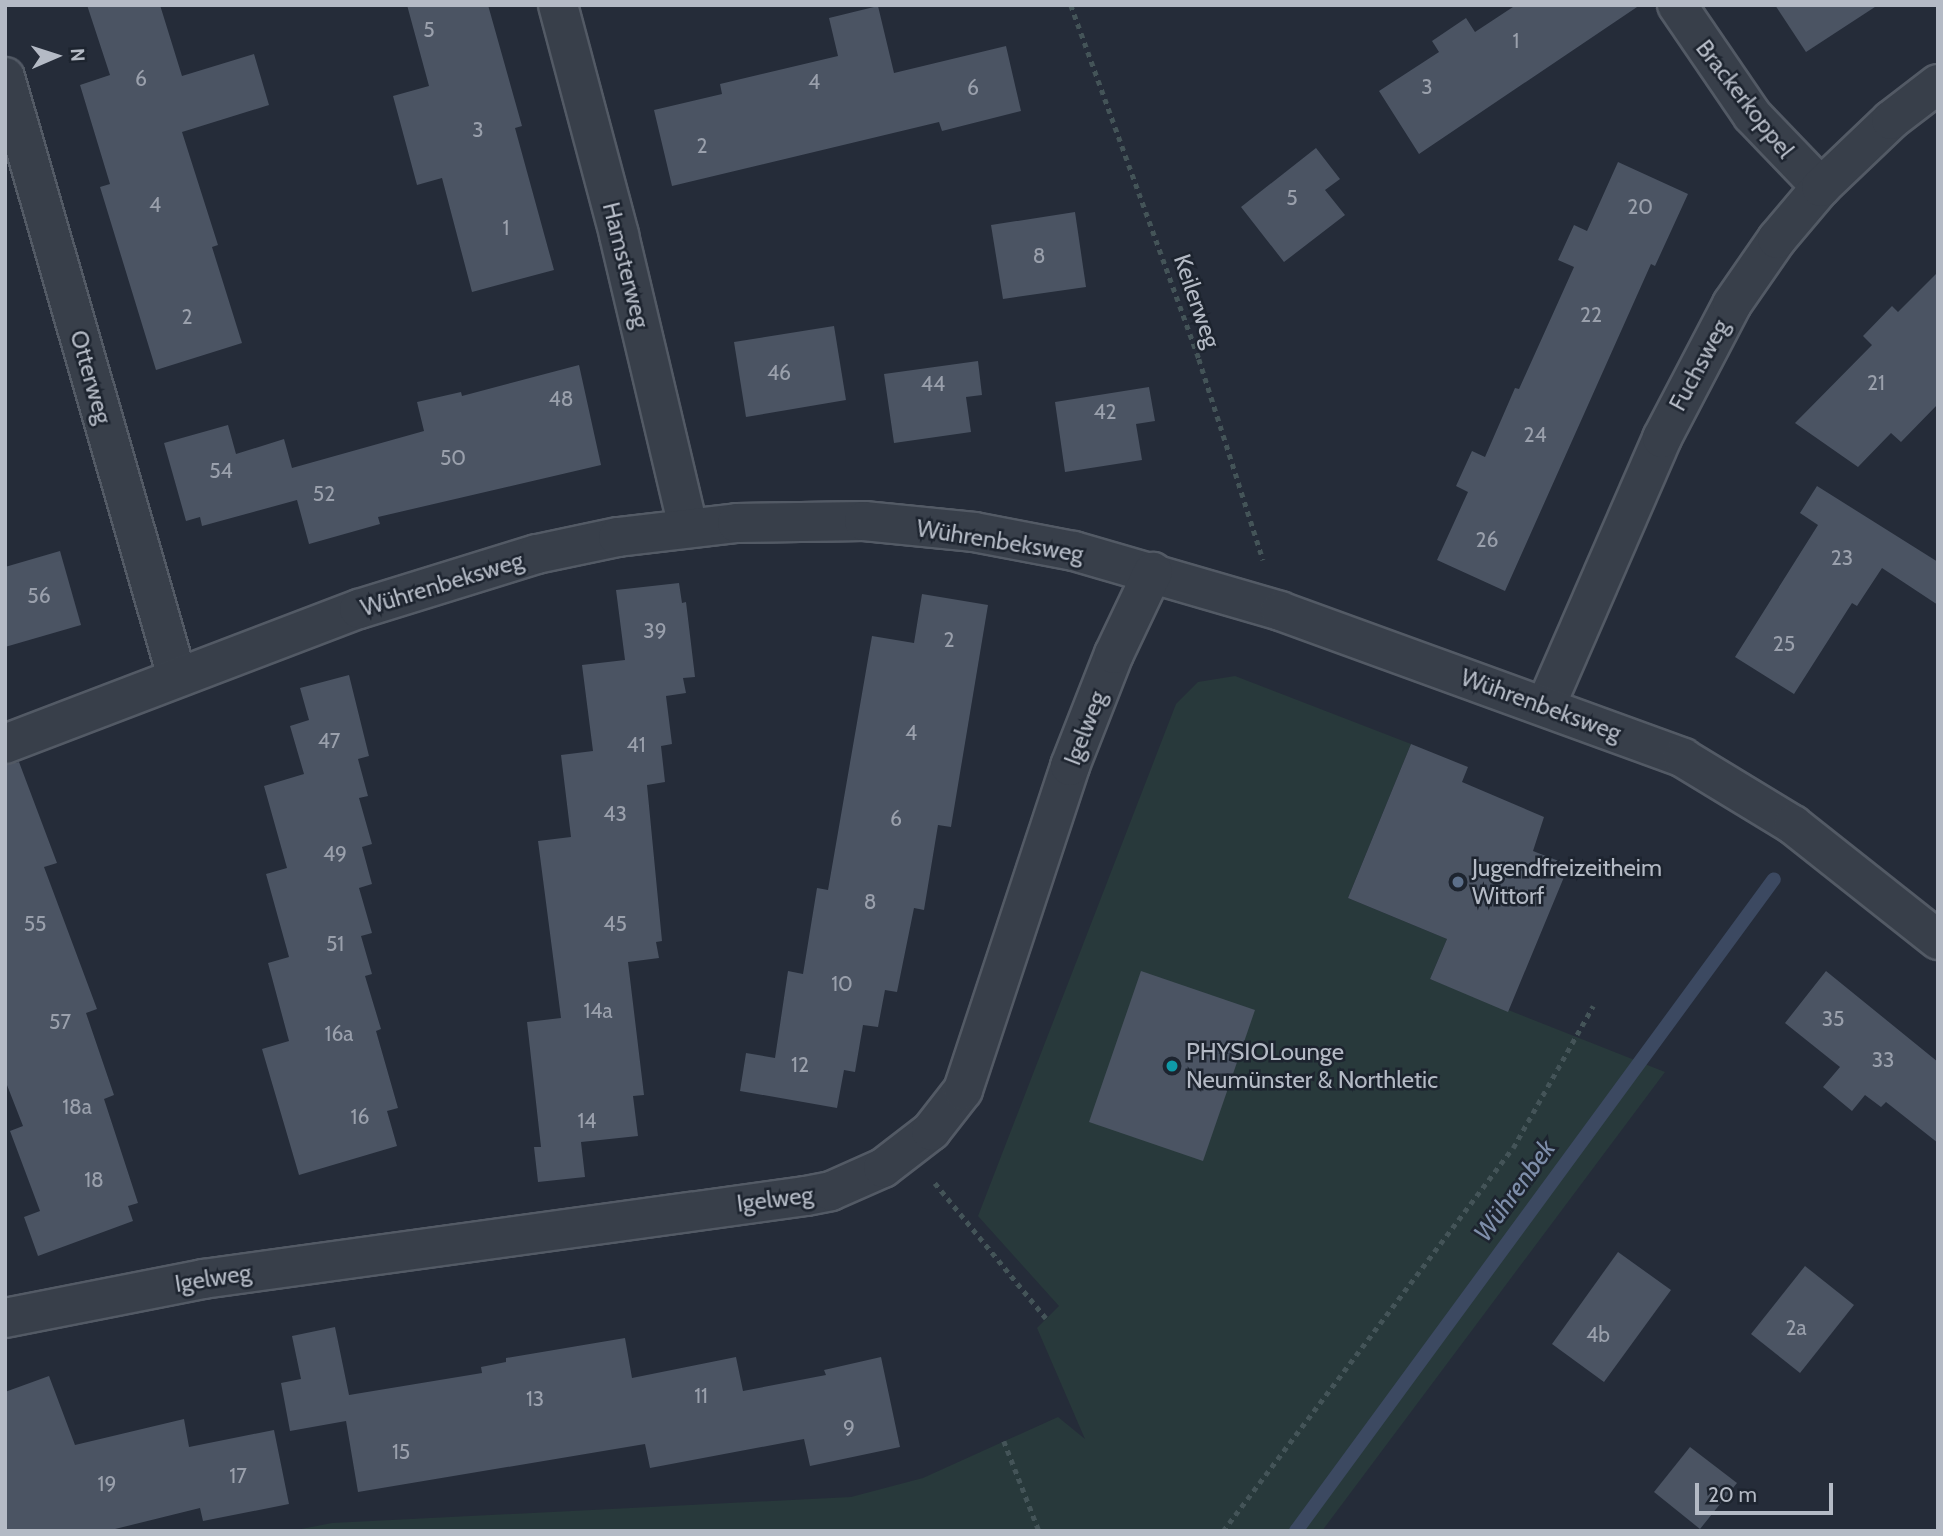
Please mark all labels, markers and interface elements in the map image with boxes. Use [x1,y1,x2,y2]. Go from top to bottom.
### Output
house number: 5 [423,17,435,43]
north arrow [21,21,91,91]
house number: 1 [1513,28,1519,54]
street label: Brackerkoppel [1690,34,1800,164]
text: N [66,48,89,62]
house number: 6 [135,66,147,92]
house number: 4 [808,69,820,95]
house number: 3 [1421,74,1433,100]
house number: 6 [967,75,979,101]
house number: 3 [472,117,484,143]
house number: 2 [696,133,708,159]
house number: 5 [1286,185,1298,211]
house number: 4 [149,192,161,218]
house number: 20 [1627,194,1653,220]
street label: Hamsterweg [596,199,656,331]
house number: 1 [503,215,509,241]
house number: 8 [1033,243,1045,269]
street label: Keilerweg [1168,250,1226,352]
house number: 22 [1580,302,1602,328]
house number: 2 [181,304,193,330]
street label: Fuchsweg [1663,314,1735,416]
street label: Otterweg [64,327,118,427]
house number: 46 [767,360,791,386]
house number: 21 [1867,370,1885,396]
house number: 44 [921,371,945,397]
house number: 48 [549,386,573,412]
house number: 42 [1093,399,1117,425]
house number: 24 [1523,422,1547,448]
house number: 50 [440,445,466,471]
house number: 54 [209,458,233,484]
house number: 52 [313,481,335,507]
street label: Wührenbeksweg [915,514,1085,568]
house number: 26 [1476,527,1498,553]
house number: 23 [1831,545,1853,571]
street label: Wührenbeksweg [357,546,527,622]
house number: 56 [27,583,51,609]
house number: 39 [643,618,667,644]
house number: 2 [943,627,955,653]
house number: 25 [1773,631,1795,657]
street label: Wührenbeksweg [1457,663,1625,747]
street label: Igelweg [1058,687,1112,769]
house number: 4 [905,720,917,746]
house number: 47 [318,728,340,754]
house number: 41 [627,732,645,758]
house number: 43 [603,801,627,827]
house number: 6 [890,806,902,832]
house number: 49 [323,841,347,867]
place label: Jugendfreizeitheim Wittorf [1472,854,1662,910]
marker: Jugendfreizeitheim Wittorf [1450,874,1466,890]
house number: 8 [864,889,876,915]
house number: 55 [24,911,46,937]
house number: 45 [603,911,627,937]
house number: 51 [326,931,344,957]
house number: 10 [831,971,853,997]
house number: 14a [583,998,613,1024]
house number: 35 [1822,1006,1844,1032]
house number: 57 [49,1009,71,1035]
house number: 16a [325,1021,353,1047]
place label: PHYSIOLounge Neumünster & Northletic [1186,1038,1438,1094]
house number: 33 [1872,1047,1894,1073]
house number: 12 [791,1052,809,1078]
marker: PHYSIOLounge Neumünster & Northletic [1164,1058,1180,1074]
house number: 18a [62,1094,92,1120]
house number: 16 [351,1104,369,1130]
house number: 14 [578,1108,596,1134]
water label: Wührenbek [1468,1134,1562,1248]
house number: 18 [84,1167,104,1193]
street label: Igelweg [735,1180,815,1218]
street label: Igelweg [173,1258,253,1298]
house number: 2a [1785,1315,1807,1341]
house number: 4b [1586,1322,1610,1348]
house number: 11 [694,1383,708,1409]
house number: 13 [526,1386,544,1412]
house number: 9 [843,1415,855,1441]
house number: 15 [392,1439,410,1465]
house number: 17 [229,1463,247,1489]
scale bar [1698,1470,1836,1514]
house number: 19 [98,1471,116,1497]
text: 20 m [1708,1482,1757,1507]

